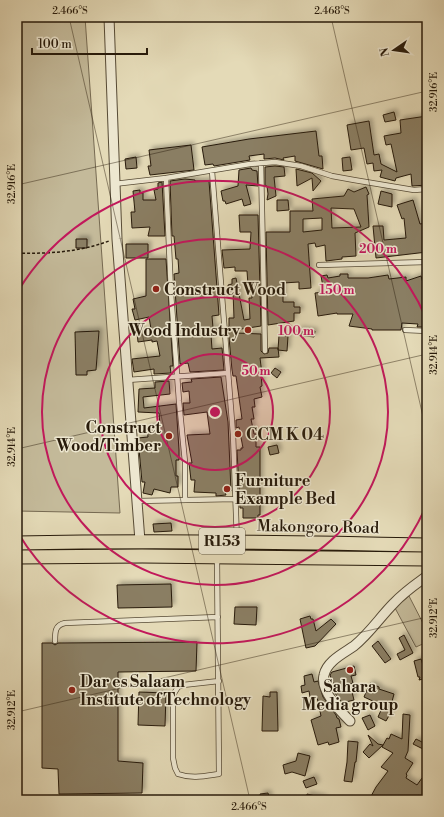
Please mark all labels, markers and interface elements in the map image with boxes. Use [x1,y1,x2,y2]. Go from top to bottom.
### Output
text: 2.466°S [52,5,88,17]
text: 2.468°S [314,5,350,17]
scale bar [32,30,147,56]
north arrow [374,30,414,70]
text: 100 m [38,37,72,52]
text: N [377,46,393,58]
text: 32.916°E [428,72,440,112]
text: 32.916°E [6,164,18,204]
text: 200 m [359,242,397,257]
place label: Construct Wood [164,280,286,300]
text: 150 m [320,283,354,298]
marker: Construct Wood [151,284,161,294]
place label: Wood Industry [127,321,241,341]
text: 100 m [278,324,314,339]
marker: Wood Industry [243,325,253,335]
text: 32.914°E [428,335,440,375]
text: 50 m [241,364,271,379]
centre of rings [208,405,222,419]
place label: Construct Wood/Timber [55,418,161,456]
place label: CCM K 04 [246,425,324,445]
text: 32.914°E [6,427,18,467]
marker: CCM K 04 [233,429,243,439]
marker: Construct Wood/Timber [164,431,174,441]
place label: Furniture Example Bed [235,471,336,509]
marker: Furniture Example Bed [222,484,232,494]
street label: Makongoro Road [257,516,379,538]
road number: R153 [199,528,245,554]
text: 32.912°E [428,598,440,638]
marker: Sahara Media group [345,665,355,675]
place label: Dar es Salaam Institute of Technology [80,672,252,710]
place label: Sahara Media group [302,677,398,715]
marker: Dar es Salaam Institute of Technology [67,685,77,695]
text: 32.912°E [6,690,18,730]
text: 2.466°S [231,801,267,813]

